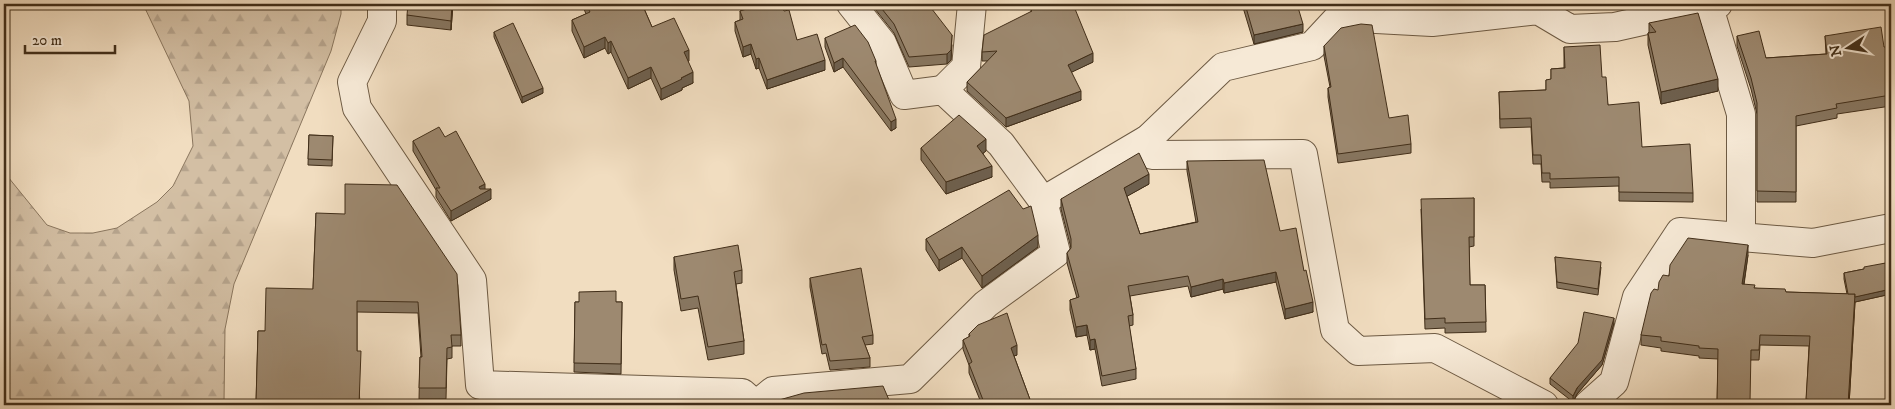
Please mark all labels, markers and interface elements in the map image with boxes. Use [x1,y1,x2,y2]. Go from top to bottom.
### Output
scale bar [25,22,115,54]
north arrow [1822,22,1872,72]
text: 20 m [32,31,62,50]
text: N [1826,43,1846,58]

